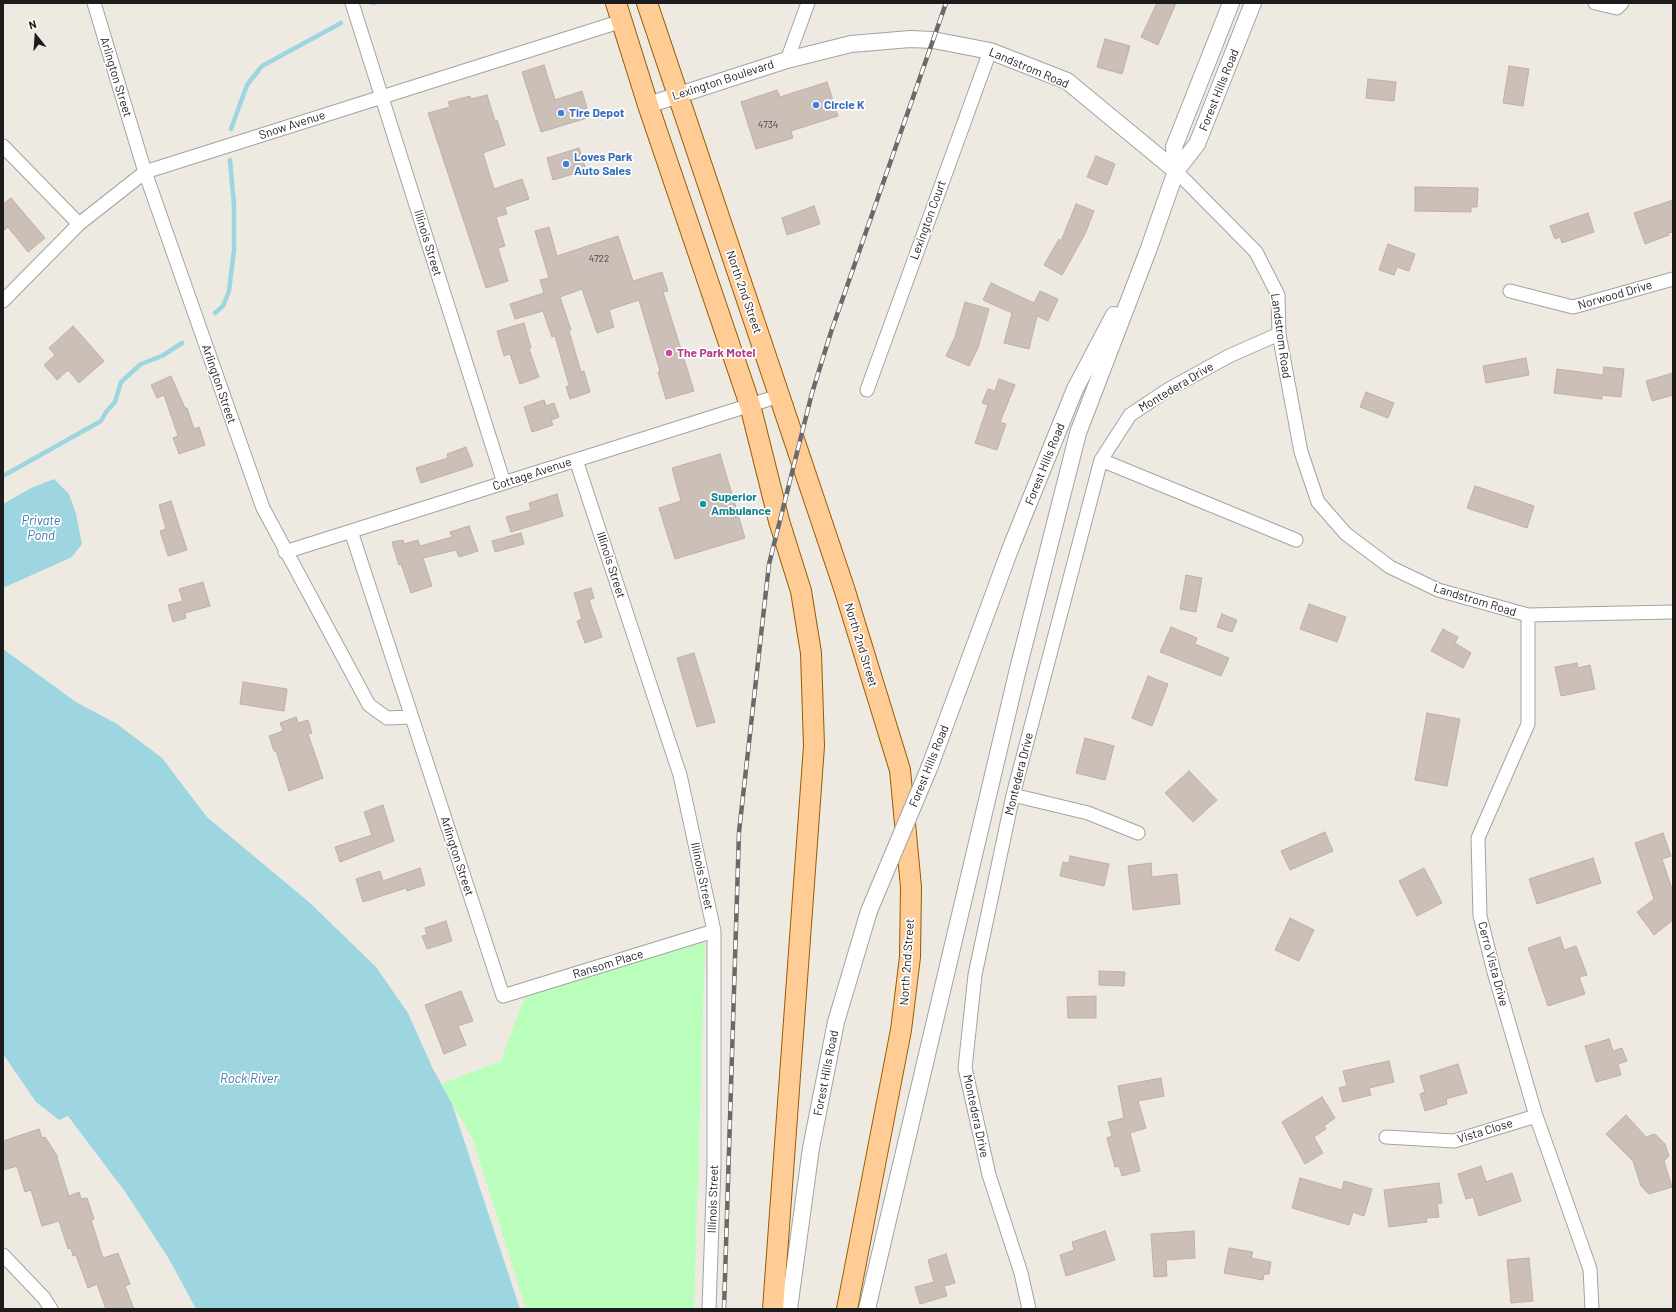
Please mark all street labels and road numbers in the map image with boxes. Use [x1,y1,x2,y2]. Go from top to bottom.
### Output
street label: Arlington Street [97,35,135,119]
street label: Landstrom Road [987,45,1071,91]
street label: Forest Hills Road [1196,47,1242,133]
street label: Lexington Boulevard [670,57,776,103]
street label: Snow Avenue [257,108,327,142]
street label: Lexington Court [907,178,949,262]
street label: Illinois Street [411,208,445,278]
street label: North 2nd Street [723,249,765,335]
street label: Norwood Drive [1576,278,1654,312]
street label: Landstrom Road [1268,293,1294,379]
street label: Arlington Street [199,343,239,425]
street label: Montedera Drive [1136,359,1216,415]
street label: Forest Hills Road [1022,421,1068,507]
street label: Cottage Avenue [491,454,573,494]
street label: Illinois Street [594,530,628,600]
street label: Landstrom Road [1432,581,1518,619]
street label: North 2nd Street [841,601,881,689]
street label: Forest Hills Road [906,723,952,809]
street label: Montedera Drive [1002,731,1036,817]
street label: Arlington Street [437,814,477,898]
street label: Illinois Street [688,841,716,911]
street label: North 2nd Street [897,918,917,1006]
street label: Cerro Vista Drive [1475,920,1511,1008]
street label: Ransom Place [571,946,645,982]
street label: Forest Hills Road [811,1029,841,1117]
street label: Montedera Drive [960,1073,992,1159]
street label: Vista Close [1455,1116,1515,1146]
street label: Illinois Street [705,1164,721,1234]

